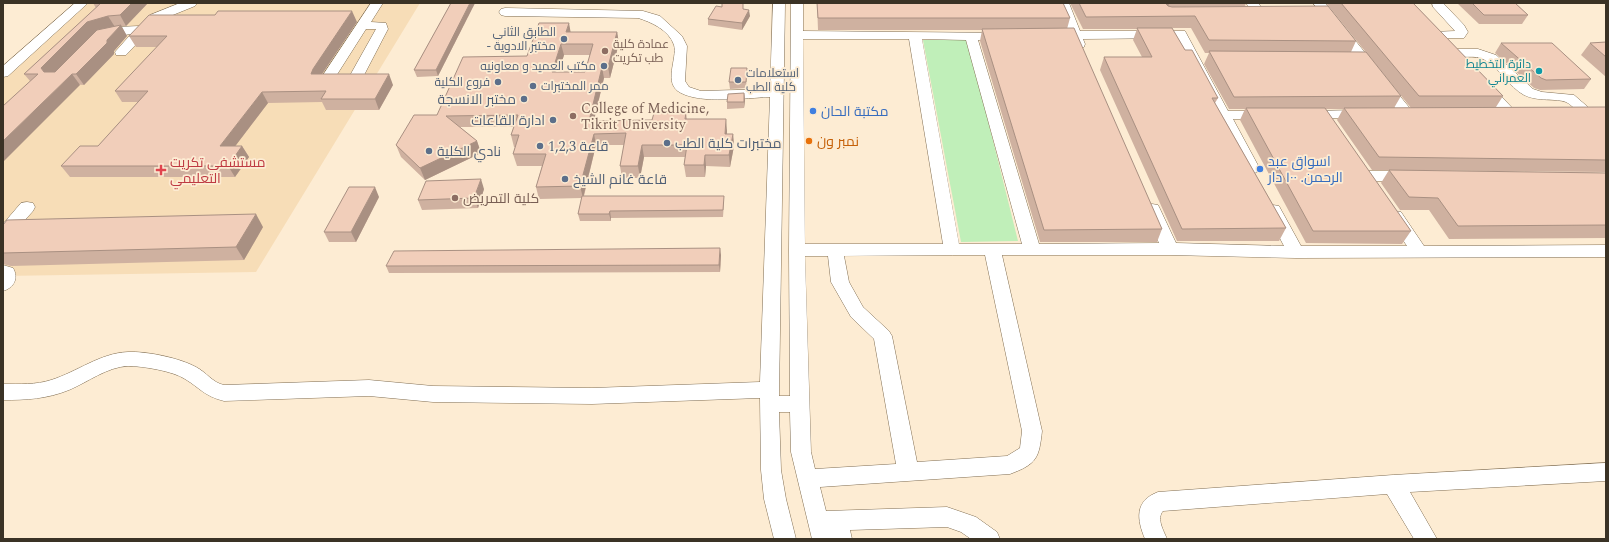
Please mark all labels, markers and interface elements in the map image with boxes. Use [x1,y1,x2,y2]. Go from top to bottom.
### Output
place label: الطابق الثاني - مختبر الادوية [486,23,556,56]
marker: الطابق الثاني - مختبر الادوية [559,34,569,44]
place label: عمادة كلية طب تكريت [613,35,669,68]
marker: عمادة كلية طب تكريت [600,46,610,56]
place label: دائرة التخطيط العمراني [1466,55,1531,88]
place label: مكتب العميد و معاونيه [480,57,596,76]
marker: مكتب العميد و معاونيه [599,61,609,71]
place label: استعلامات كلية الطب [746,64,799,97]
marker: دائرة التخطيط العمراني [1534,66,1544,76]
place label: فروع الكلية [434,73,490,92]
marker: استعلامات كلية الطب [733,75,743,85]
marker: فروع الكلية [493,77,503,87]
place label: ممر المختبرات [541,77,609,96]
marker: ممر المختبرات [528,81,538,91]
place label: مختبر الانسجة [438,89,516,110]
marker: مختبر الانسجة [519,94,529,104]
place label: College of Medicine, Tikrit University [581,98,709,135]
place label: مكتبة الحان [821,101,889,122]
marker: مكتبة الحان [808,106,818,116]
place label: ادارة القاعات [471,110,545,131]
marker: College of Medicine, Tikrit University [568,111,578,121]
marker: ادارة القاعات [548,115,558,125]
place label: نمبر ون [817,131,859,152]
place label: مختبرات كلية الطب [675,133,781,154]
place label: قاعة 1,2,3 [548,136,609,157]
marker: نمبر ون [804,136,814,146]
marker: مختبرات كلية الطب [662,138,672,148]
place label: نادي الكلية [437,141,501,163]
marker: قاعة 1,2,3 [535,141,545,151]
marker: نادي الكلية [424,146,434,156]
place label: اسواق عبد الرحمن. ١٠٠ دار [1267,151,1343,188]
place label: مستشفى تكريت التعليمي [170,152,265,190]
marker: مستشفى تكريت التعليمي [155,164,167,176]
marker: اسواق عبد الرحمن. ١٠٠ دار [1255,164,1265,174]
place label: قاعة غانم الشيخ [573,169,667,190]
marker: قاعة غانم الشيخ [560,174,570,184]
place label: كلية التمريض [463,188,539,209]
marker: كلية التمريض [450,193,460,203]

